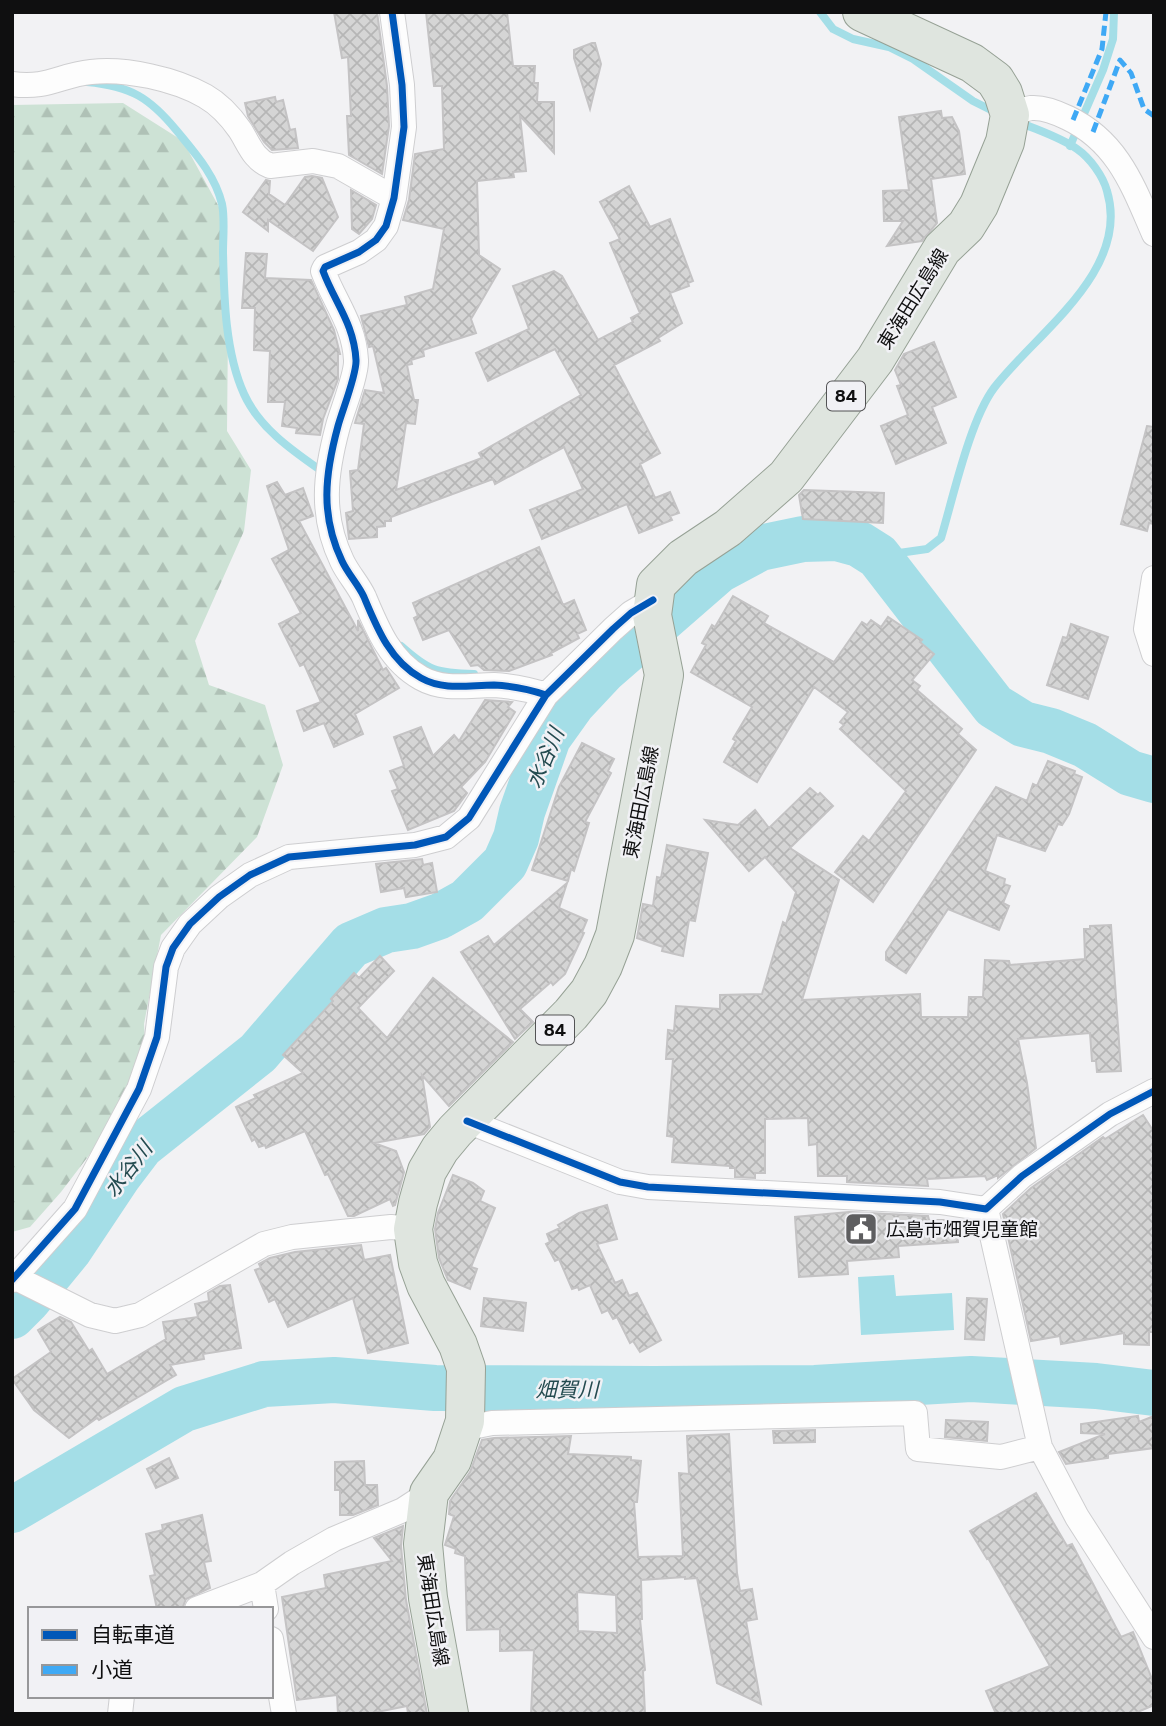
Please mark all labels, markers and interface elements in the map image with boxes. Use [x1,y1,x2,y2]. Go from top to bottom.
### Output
street label: 東海田広島線 [873,245,953,353]
road number: 84 [827,382,865,410]
water label: 水谷川 [521,722,570,792]
street label: 東海田広島線 [619,744,663,860]
road number: 84 [536,1015,574,1044]
water label: 水谷川 [99,1135,158,1202]
public building icon: 広島市畑賀児童館 [842,1210,880,1248]
place label: 広島市畑賀児童館 [886,1218,1038,1241]
water label: 畑賀川 [536,1377,600,1402]
street label: 東海田広島線 [413,1552,453,1668]
legend [28,1607,273,1698]
text: 自転車道 [91,1622,175,1647]
text: 小道 [91,1657,133,1682]

